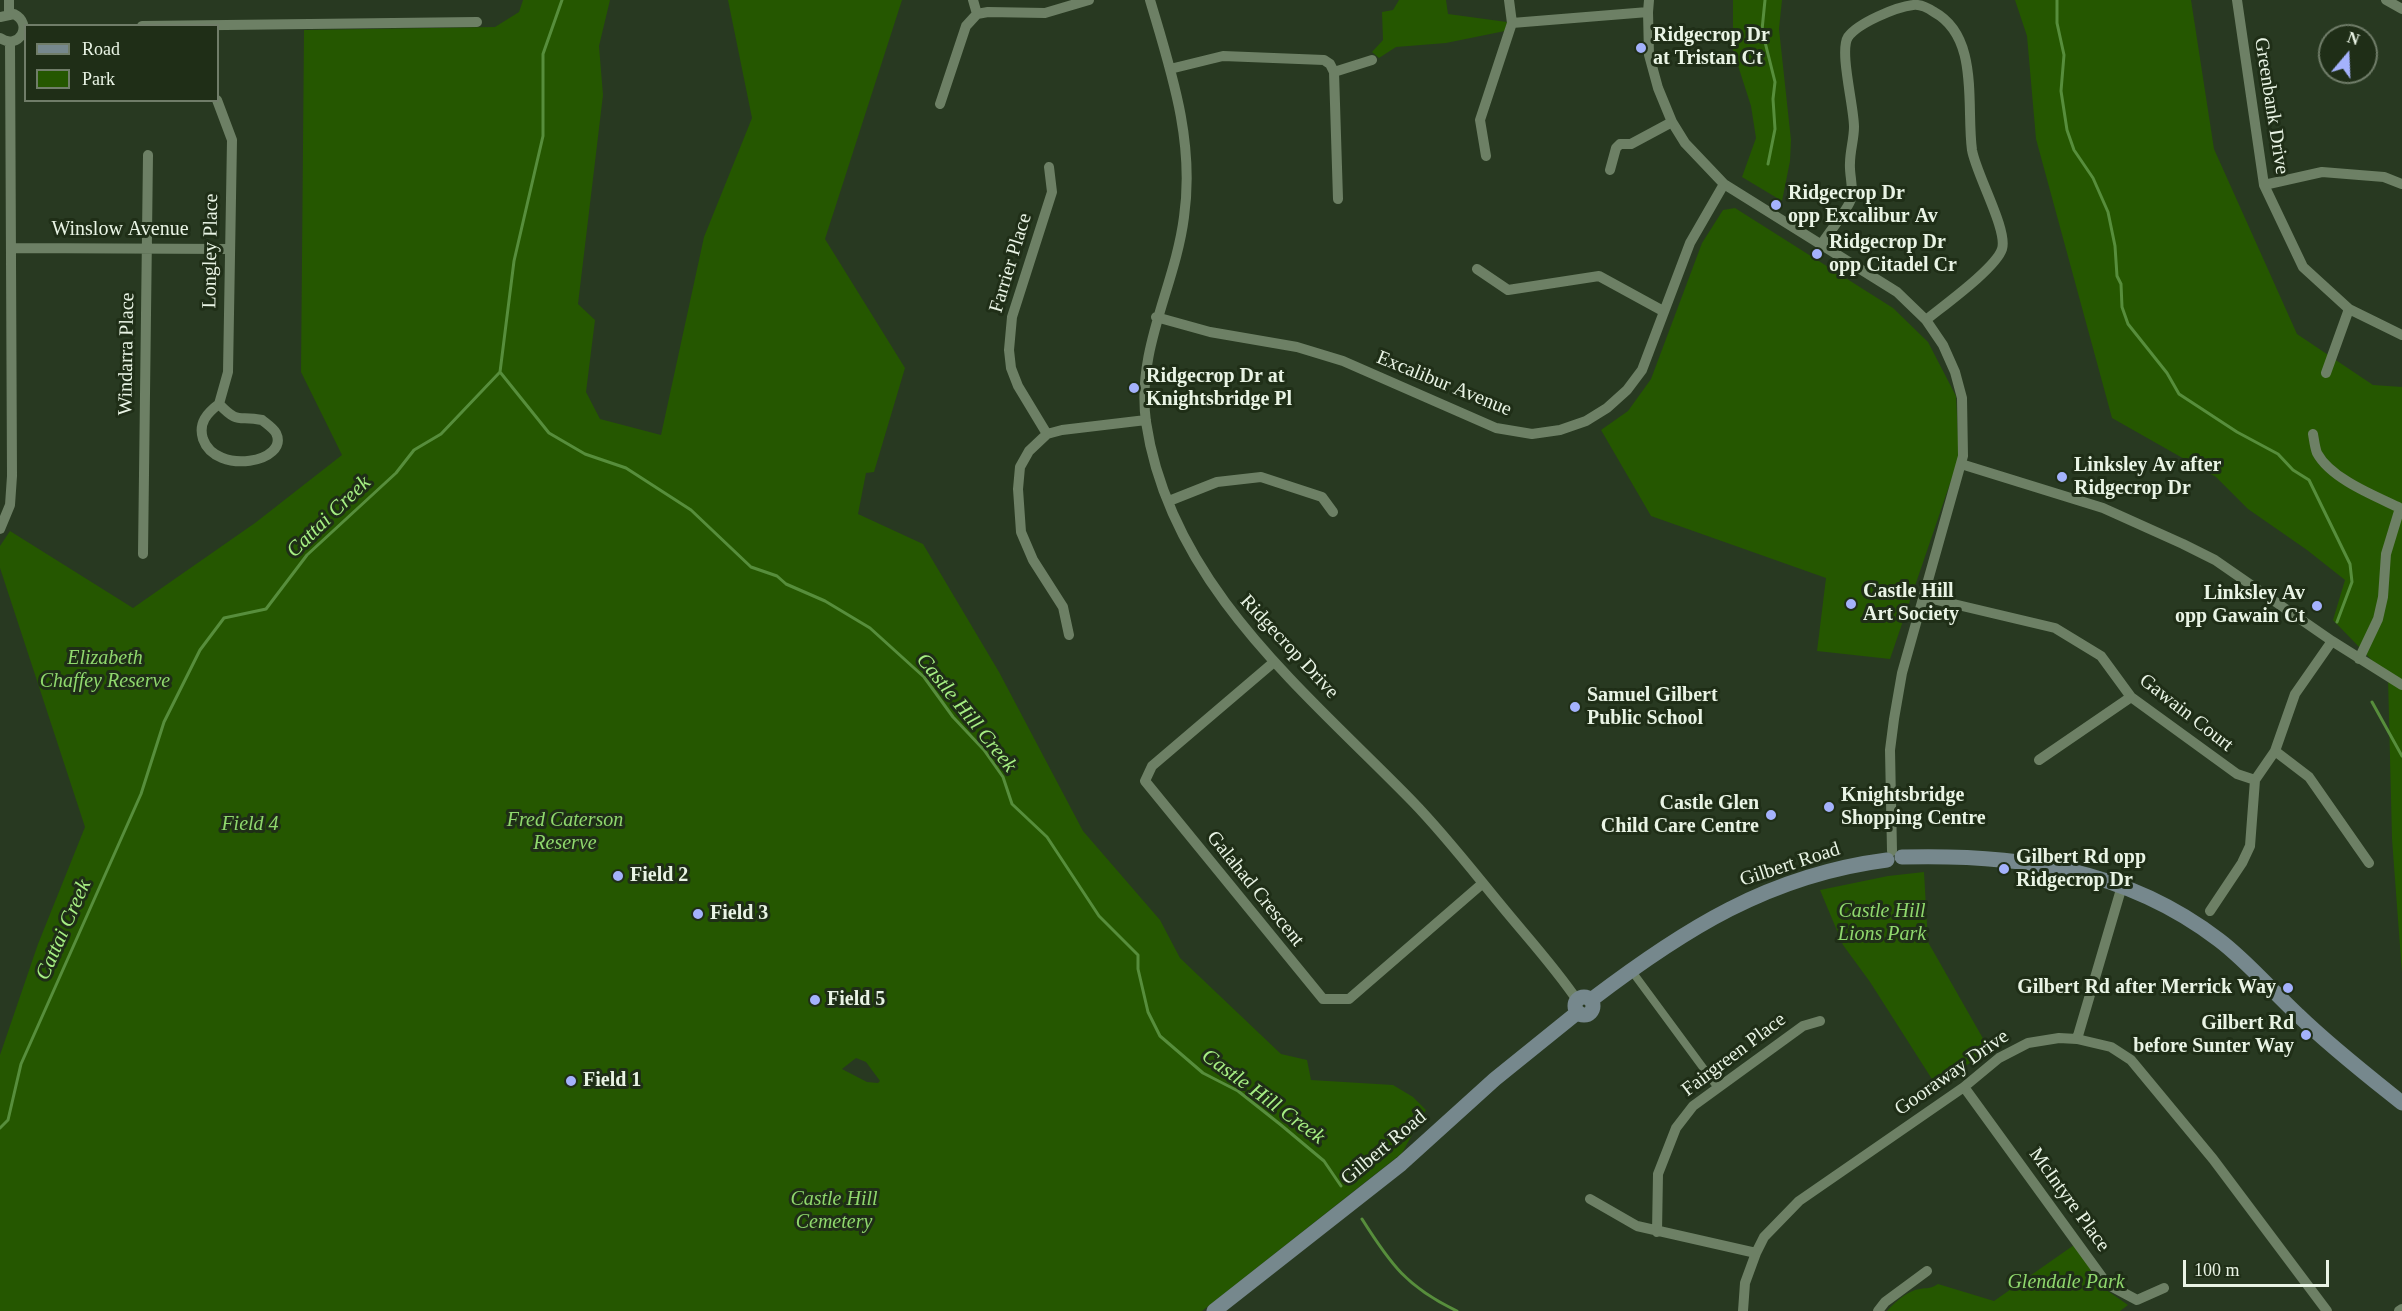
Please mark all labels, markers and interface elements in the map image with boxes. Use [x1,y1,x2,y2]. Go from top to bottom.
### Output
legend [24,24,219,102]
place label: Ridgecrop Dr at Tristan Ct [1653,24,1770,71]
north arrow [2318,24,2378,84]
text: N [2345,28,2362,48]
street label: Greenbank Drive [2248,36,2294,176]
text: Road [82,39,120,59]
marker: Ridgecrop Dr at Tristan Ct [1634,41,1648,55]
text: Park [82,69,115,89]
place label: Ridgecrop Dr opp Excalibur Av [1788,182,1938,229]
street label: Longley Place [198,193,224,309]
marker: Ridgecrop Dr opp Excalibur Av [1769,198,1783,212]
street label: Farrier Place [985,210,1037,316]
street label: Winslow Avenue [51,218,189,242]
place label: Ridgecrop Dr opp Citadel Cr [1829,231,1957,278]
marker: Ridgecrop Dr opp Citadel Cr [1810,247,1824,261]
street label: Windarra Place [114,292,140,416]
street label: Excalibur Avenue [1373,346,1515,422]
place label: Ridgecrop Dr at Knightsbridge Pl [1146,365,1292,412]
marker: Ridgecrop Dr at Knightsbridge Pl [1127,381,1141,395]
place label: Linksley Av after Ridgecrop Dr [2074,454,2221,501]
marker: Linksley Av after Ridgecrop Dr [2055,470,2069,484]
water label: Cattai Creek [282,471,376,563]
place label: Castle Hill Art Society [1863,580,1959,627]
place label: Linksley Av opp Gawain Ct [2175,582,2305,629]
street label: Ridgecrop Drive [1235,590,1343,704]
marker: Castle Hill Art Society [1844,597,1858,611]
marker: Linksley Av opp Gawain Ct [2310,599,2324,613]
park label: Elizabeth Chaffey Reserve [40,647,170,694]
water label: Castle Hill Creek [910,648,1022,778]
street label: Gawain Court [2134,669,2238,757]
place label: Samuel Gilbert Public School [1587,684,1718,731]
marker: Samuel Gilbert Public School [1568,700,1582,714]
place label: Knightsbridge Shopping Centre [1841,784,1986,831]
place label: Castle Glen Child Care Centre [1601,792,1759,839]
marker: Knightsbridge Shopping Centre [1822,800,1836,814]
marker: Castle Glen Child Care Centre [1764,808,1778,822]
park label: Fred Caterson Reserve [507,809,623,856]
park label: Field 4 [221,813,279,837]
street label: Galahad Crescent [1201,826,1309,952]
street label: Gilbert Road [1737,838,1843,892]
place label: Gilbert Rd opp Ridgecrop Dr [2016,846,2146,893]
marker: Gilbert Rd opp Ridgecrop Dr [1997,862,2011,876]
place label: Field 2 [630,864,688,888]
marker: Field 2 [611,869,625,883]
water label: Cattai Creek [31,876,97,984]
park label: Castle Hill Lions Park [1838,900,1926,947]
place label: Field 3 [710,902,768,926]
marker: Field 3 [691,907,705,921]
place label: Gilbert Rd after Merrick Way [2017,976,2276,1000]
marker: Gilbert Rd after Merrick Way [2281,981,2295,995]
place label: Field 5 [827,988,885,1012]
marker: Field 5 [808,993,822,1007]
street label: Fairgreen Place [1677,1008,1791,1102]
place label: Gilbert Rd before Sunter Way [2133,1012,2294,1059]
street label: Gooraway Drive [1890,1025,2014,1121]
marker: Gilbert Rd before Sunter Way [2299,1028,2313,1042]
water label: Castle Hill Creek [1196,1044,1330,1150]
place label: Field 1 [583,1069,641,1093]
marker: Field 1 [564,1074,578,1088]
street label: Gilbert Road [1337,1105,1431,1191]
street label: McIntyre Place [2023,1143,2115,1257]
park label: Castle Hill Cemetery [790,1188,878,1235]
scale bar [2186,1248,2332,1286]
text: 100 m [2194,1260,2240,1280]
park label: Glendale Park [2007,1271,2125,1295]

